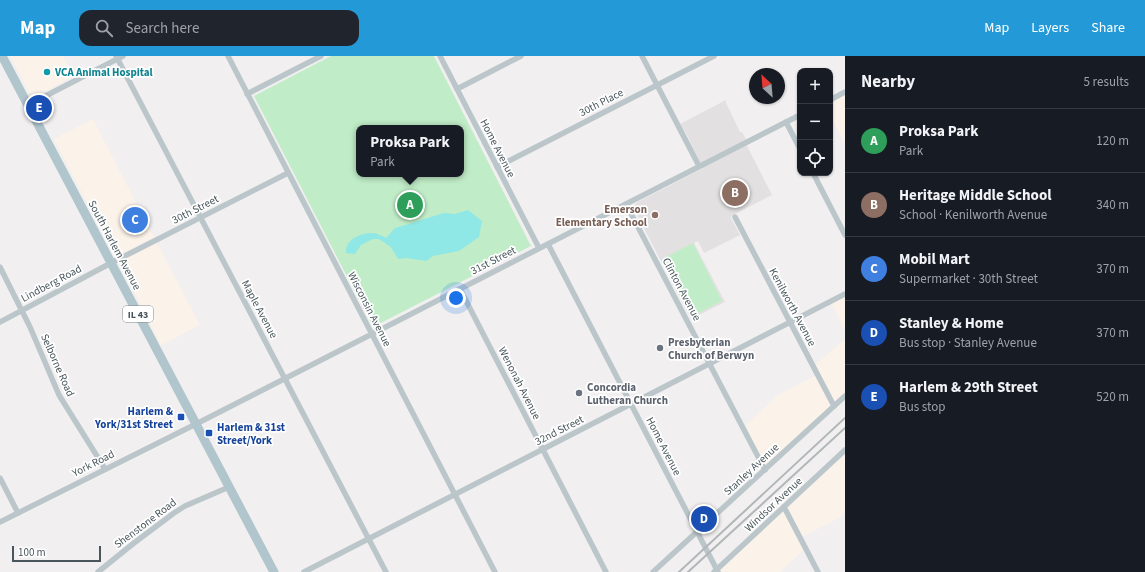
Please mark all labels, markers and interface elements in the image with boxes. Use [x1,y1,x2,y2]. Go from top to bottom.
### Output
search box [79,10,359,46]
text: Map [20,15,55,42]
icon: search [93,17,115,39]
text: Search here [125,18,199,39]
text: Map [984,18,1009,38]
text: Layers [1031,18,1069,38]
text: Share [1091,18,1125,38]
place label: VCA Animal Hospital [54,65,154,80]
marker: VCA Animal Hospital [42,67,52,77]
north arrow [749,68,785,104]
map controls [797,68,833,176]
button: + [797,68,833,104]
text: Nearby [861,70,915,94]
text: 5 results [1084,73,1129,91]
street label: 30th Place [577,85,626,120]
pin: E [26,93,52,123]
button: − [797,104,833,140]
street label: Home Avenue [476,116,519,181]
text: Proksa Park [899,121,978,142]
popup [356,125,464,177]
text: Proksa Park [370,132,450,153]
text: A [870,132,878,150]
text: 120 m [1096,132,1129,150]
button: locate [797,140,833,176]
text: Park [899,142,923,160]
text: Park [370,153,395,171]
pin: B [722,178,748,208]
text: Heritage Middle School [899,185,1052,206]
pin: A [397,190,423,220]
street label: 30th Street [169,191,221,228]
text: B [870,196,878,214]
text: 340 m [1096,196,1129,214]
street label: South Harlem Avenue [85,198,145,293]
place label: Emerson Elementary School [556,202,648,230]
pin: C [122,205,148,235]
text: School · Kenilworth Avenue [899,206,1047,224]
marker: Emerson Elementary School [650,210,660,220]
street label: 31st Street [468,243,519,278]
text: Mobil Mart [899,249,970,270]
street label: Clinton Avenue [659,255,705,324]
text: C [870,260,878,278]
text: 370 m [1096,260,1129,278]
street label: Lindberg Road [18,261,84,306]
street label: Kenilworth Avenue [766,265,820,350]
street label: Wisconsin Avenue [344,269,395,350]
text: Supermarket · 30th Street [899,270,1038,288]
street label: Maple Avenue [238,277,281,341]
your location [446,288,466,308]
road number: IL 43 [123,306,153,322]
text: Stanley & Home [899,313,1004,334]
text: D [870,324,878,342]
text: 370 m [1096,324,1129,342]
street label: Selborne Road [37,331,78,399]
text: Bus stop · Stanley Avenue [899,334,1037,352]
place label: Presbyterian Church of Berwyn [668,335,754,363]
marker: Presbyterian Church of Berwyn [655,343,665,353]
street label: Wenonah Avenue [495,344,545,423]
text: Harlem & 29th Street [899,377,1038,398]
place label: Concordia Lutheran Church [587,380,668,408]
marker: Concordia Lutheran Church [574,388,584,398]
text: E [870,388,878,406]
text: 520 m [1096,388,1129,406]
text: Bus stop [899,398,945,416]
place label: Harlem & York/31st Street [94,404,174,432]
marker: Harlem & York/31st Street [176,412,186,422]
street label: 32nd Street [532,412,586,449]
street label: Home Avenue [642,414,685,479]
place label: Harlem & 31st Street/York [217,420,286,448]
marker: Harlem & 31st Street/York [204,428,214,438]
street label: Stanley Avenue [721,440,783,499]
street label: York Road [69,446,117,481]
street label: Windsor Avenue [741,473,806,535]
street label: Shenstone Road [111,495,180,552]
pin: D [691,504,717,534]
scale bar [12,544,101,563]
text: 100 m [18,545,46,560]

